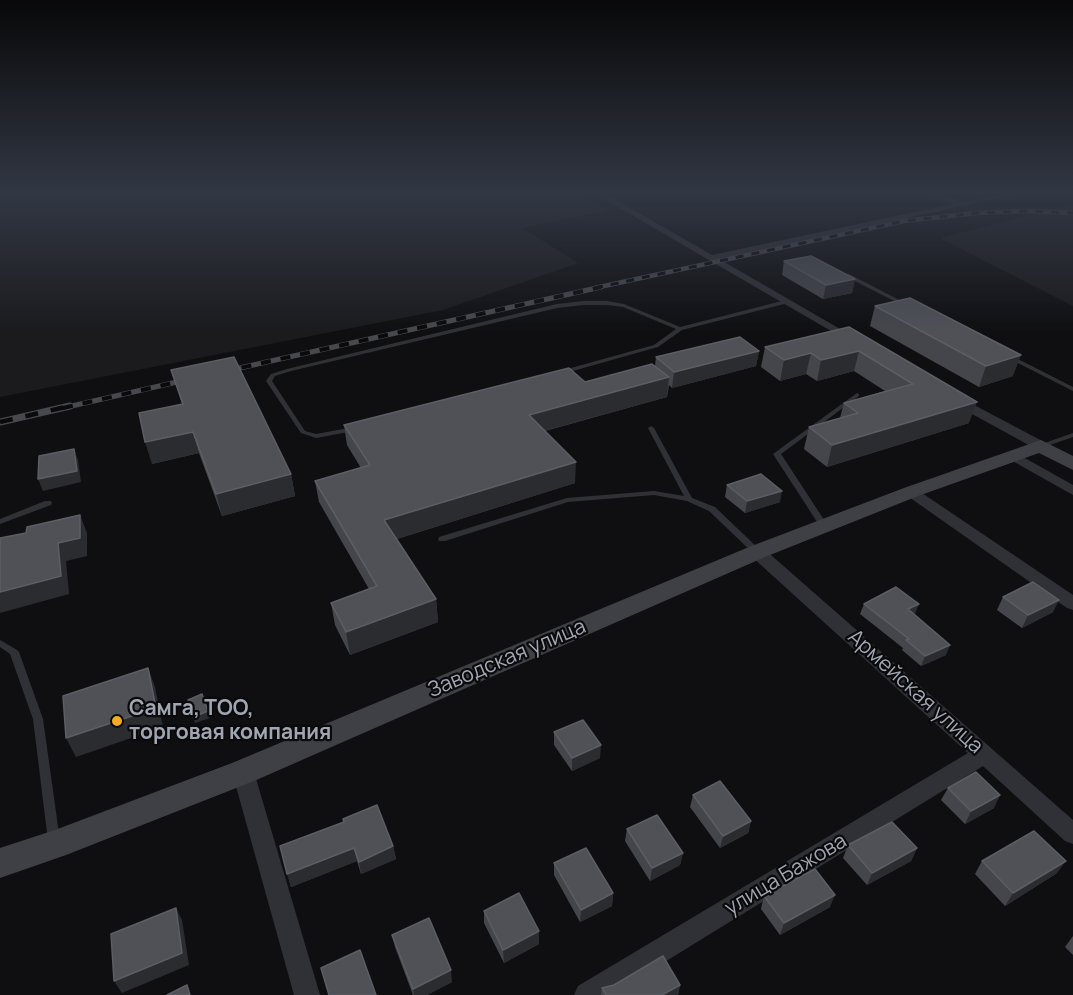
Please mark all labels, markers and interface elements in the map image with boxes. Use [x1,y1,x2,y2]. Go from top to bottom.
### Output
street label: Заводская улица [424,614,590,704]
street label: Армейская улица [842,625,988,759]
place label: Самга, ТОО, торговая компания [129,696,331,746]
marker: Самга, ТОО, торговая компания [110,714,124,728]
street label: улица Бажова [721,829,851,921]

